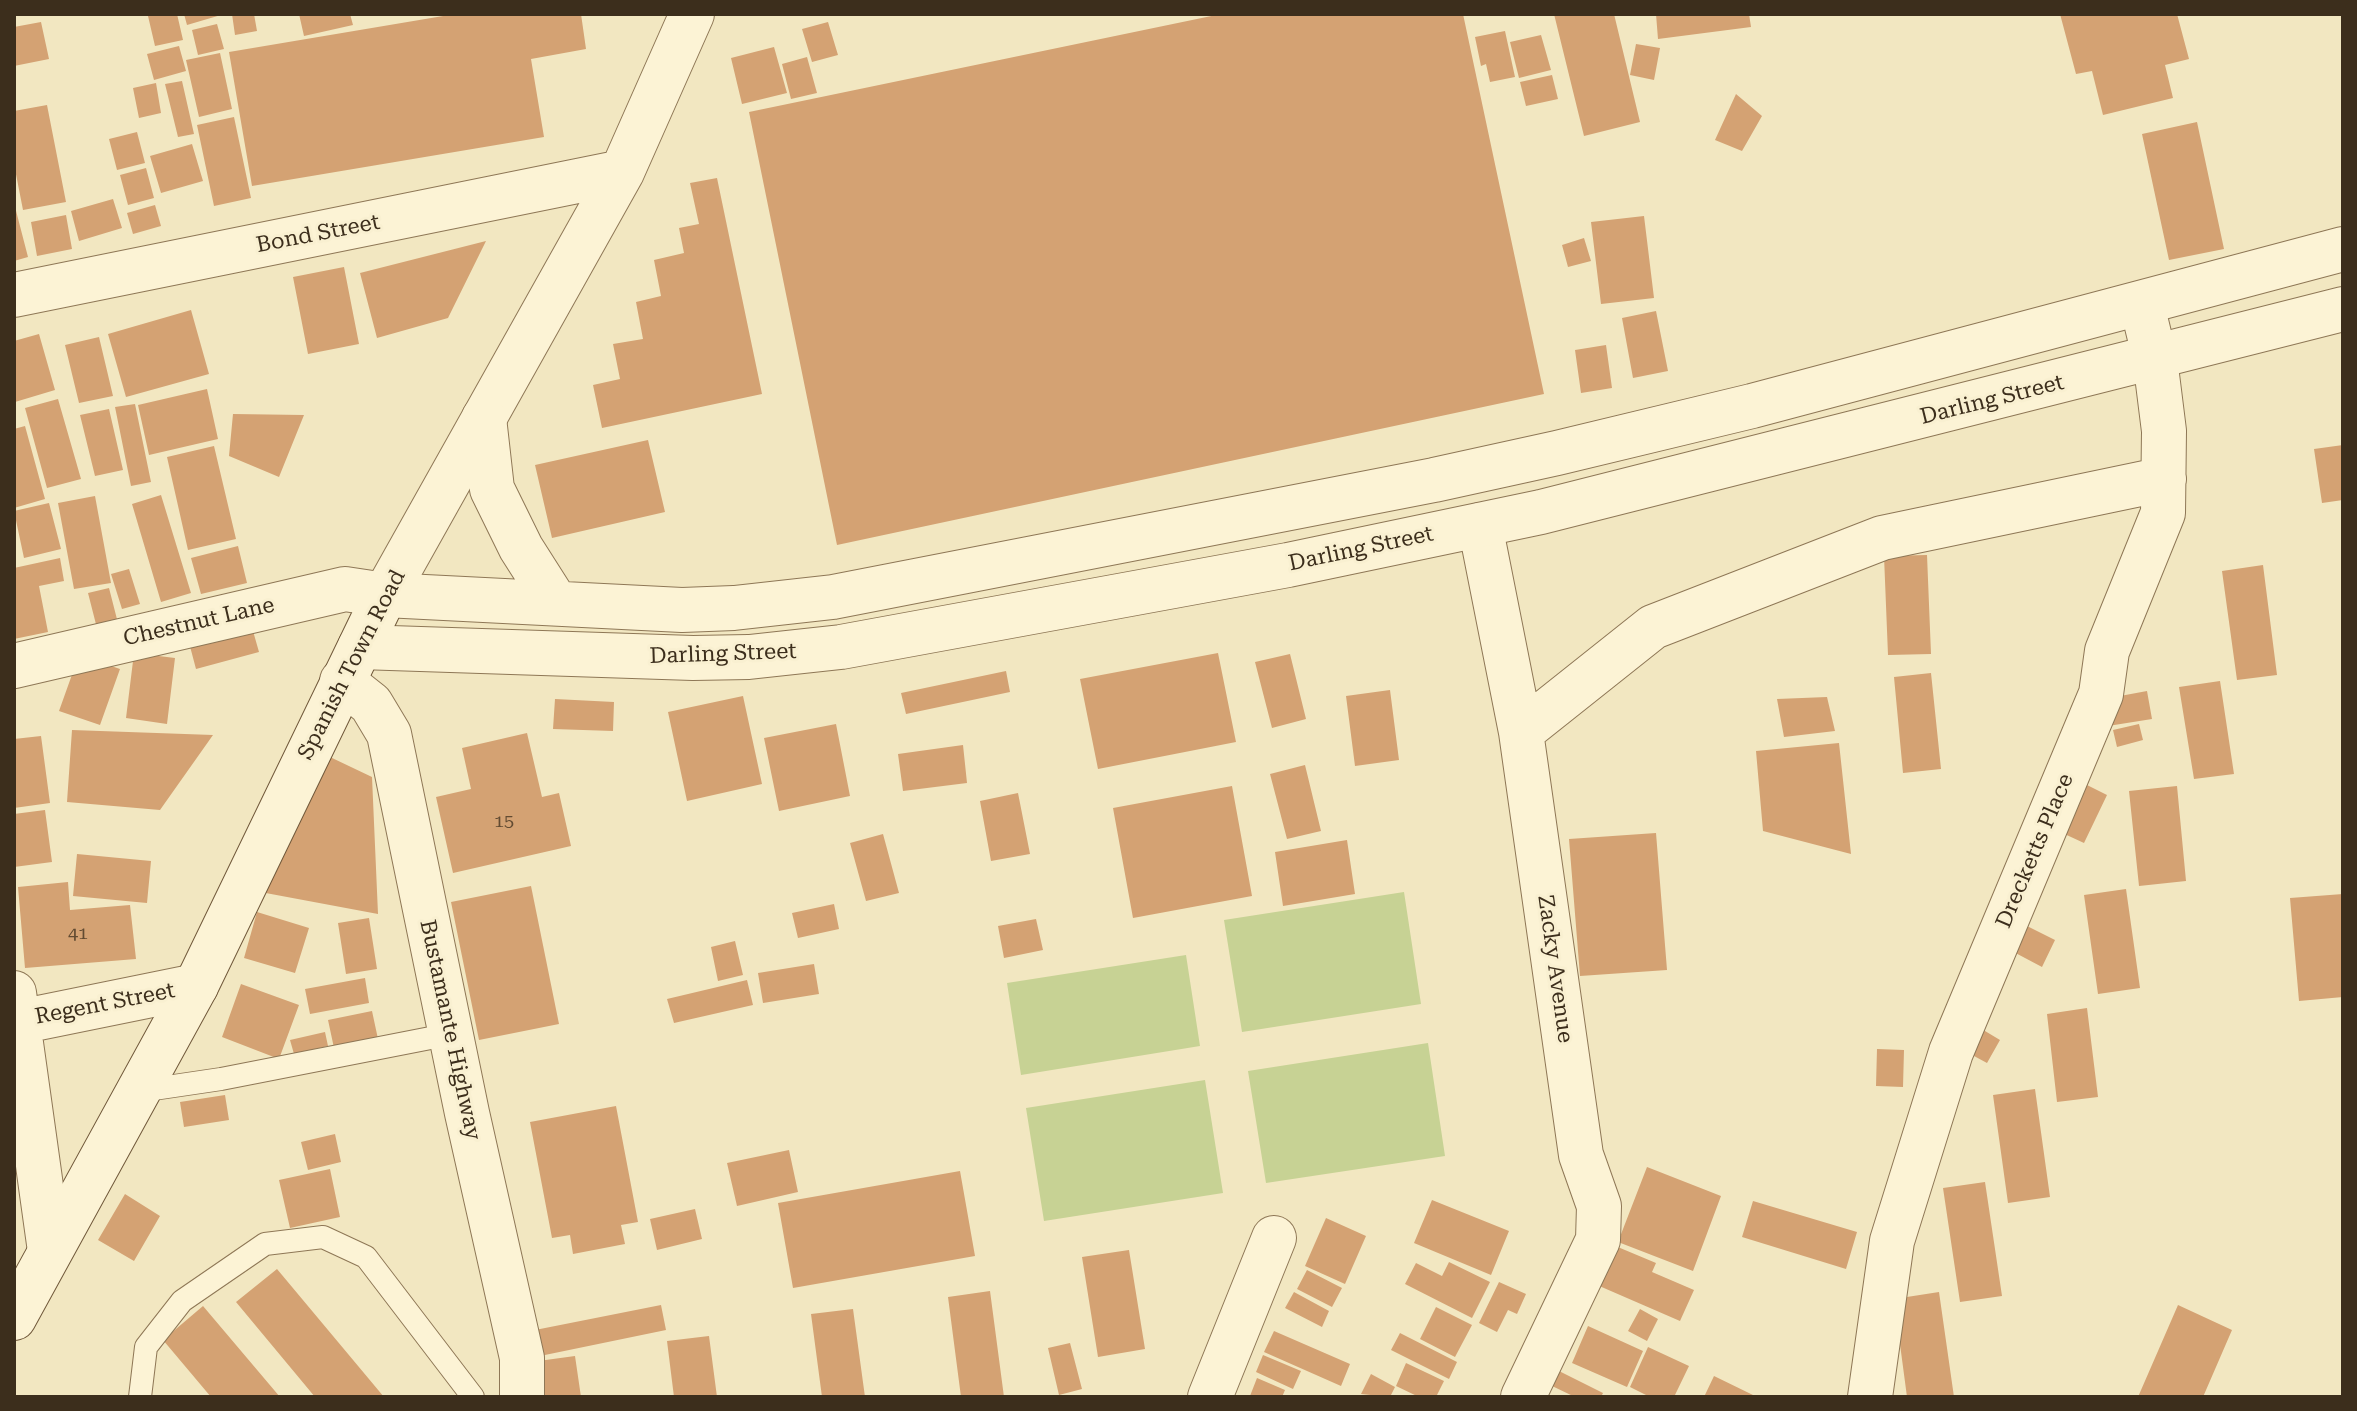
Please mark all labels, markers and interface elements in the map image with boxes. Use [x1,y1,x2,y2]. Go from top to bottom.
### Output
street label: Bond Street [254,209,382,259]
street label: Darling Street [1917,369,2067,431]
street label: Darling Street [1286,521,1436,577]
street label: Spanish Town Road [293,566,411,764]
street label: Chestnut Lane [121,592,277,652]
street label: Darling Street [649,638,797,670]
street label: Drecketts Place [1991,770,2079,932]
house number: 15 [494,811,514,833]
street label: Zacky Avenue [1532,893,1578,1045]
street label: Bustamante Highway [414,917,486,1143]
house number: 41 [68,923,88,945]
street label: Regent Street [33,977,177,1031]

